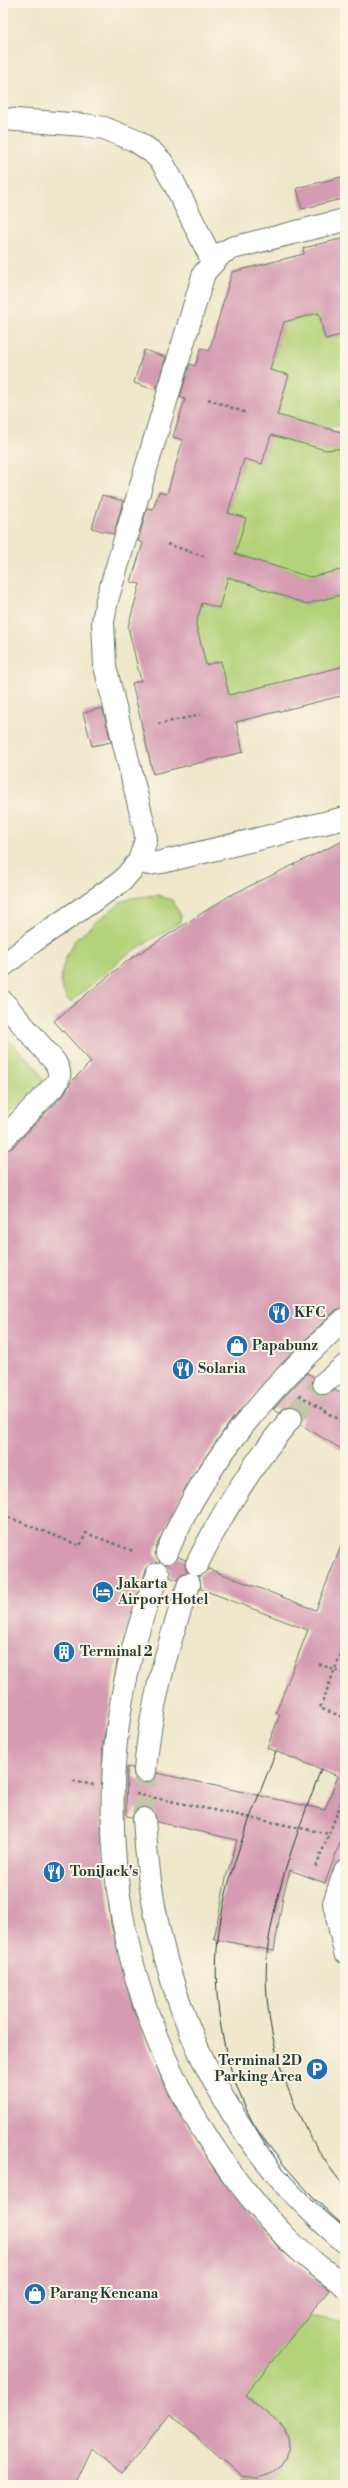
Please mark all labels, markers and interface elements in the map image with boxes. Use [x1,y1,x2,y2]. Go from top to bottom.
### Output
restaurant icon: KFC [266,1300,292,1326]
place label: KFC [294,1304,325,1322]
shop icon: Papabunz [224,1333,250,1359]
place label: Papabunz [252,1337,318,1355]
restaurant icon: Solaria [170,1356,196,1382]
place label: Solaria [198,1360,246,1378]
place label: Jakarta Airport Hotel [116,1575,209,1609]
hotel icon: Jakarta Airport Hotel [90,1579,116,1605]
building icon: Terminal 2 [51,1639,77,1665]
place label: Terminal 2 [80,1643,153,1661]
restaurant icon: ToniJack's [41,1859,67,1885]
place label: ToniJack's [70,1863,138,1881]
place label: Terminal 2D Parking Area [215,2052,302,2086]
parking icon: Terminal 2D Parking Area [304,2056,330,2082]
shop icon: Parang Kencana [22,2281,48,2307]
place label: Parang Kencana [50,2285,159,2303]

